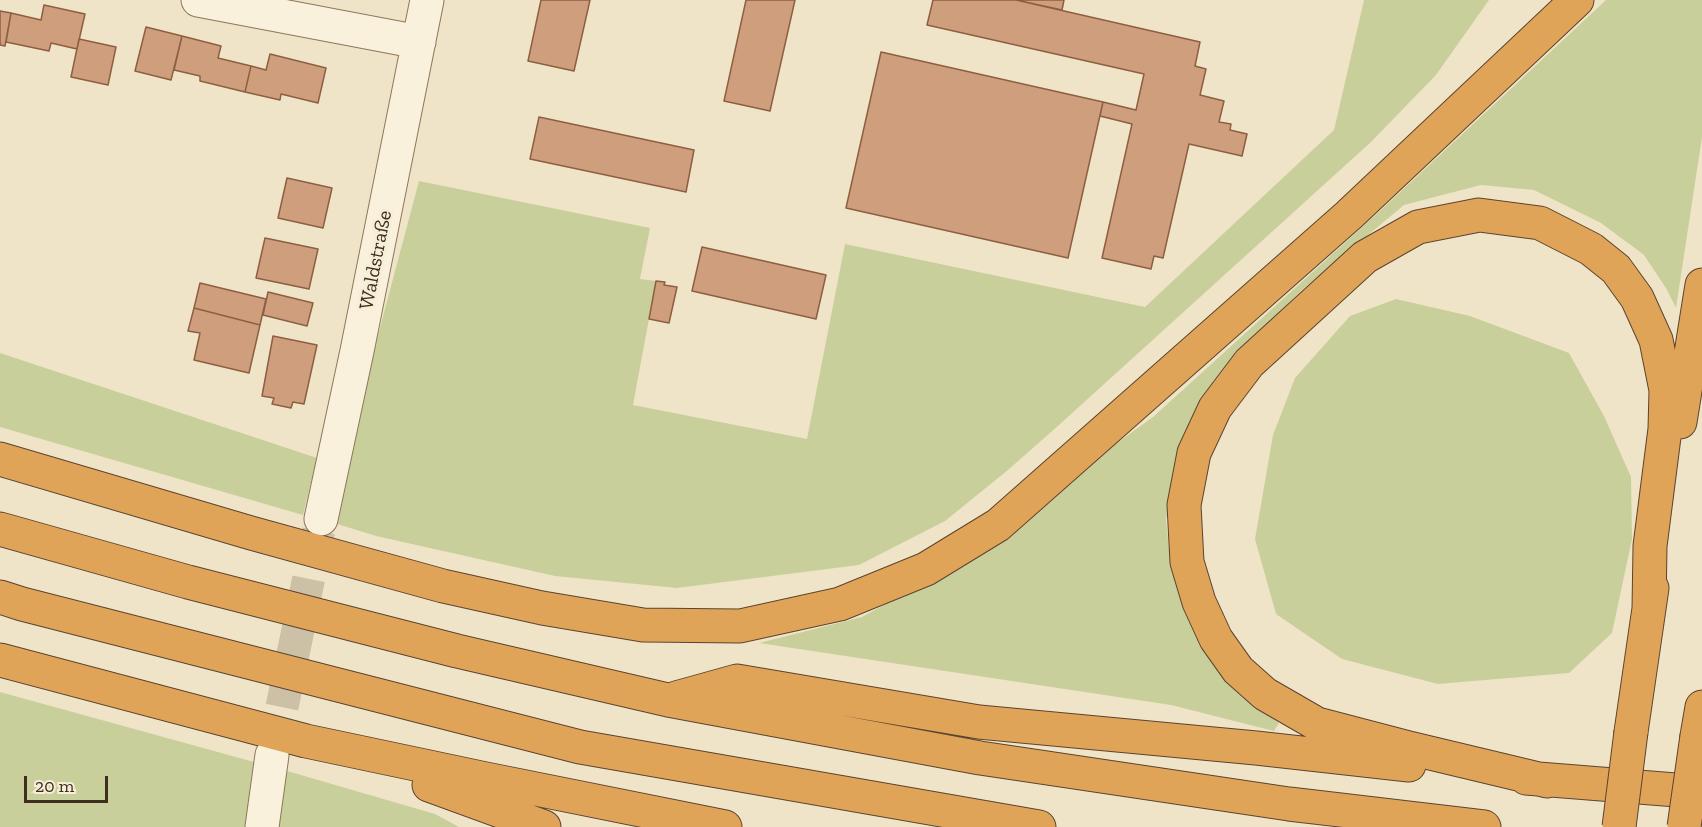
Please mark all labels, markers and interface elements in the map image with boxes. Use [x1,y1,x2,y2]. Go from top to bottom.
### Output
street label: Waldstraße [355,208,397,312]
scale bar [27,764,111,802]
text: 20 m [35,775,74,797]

